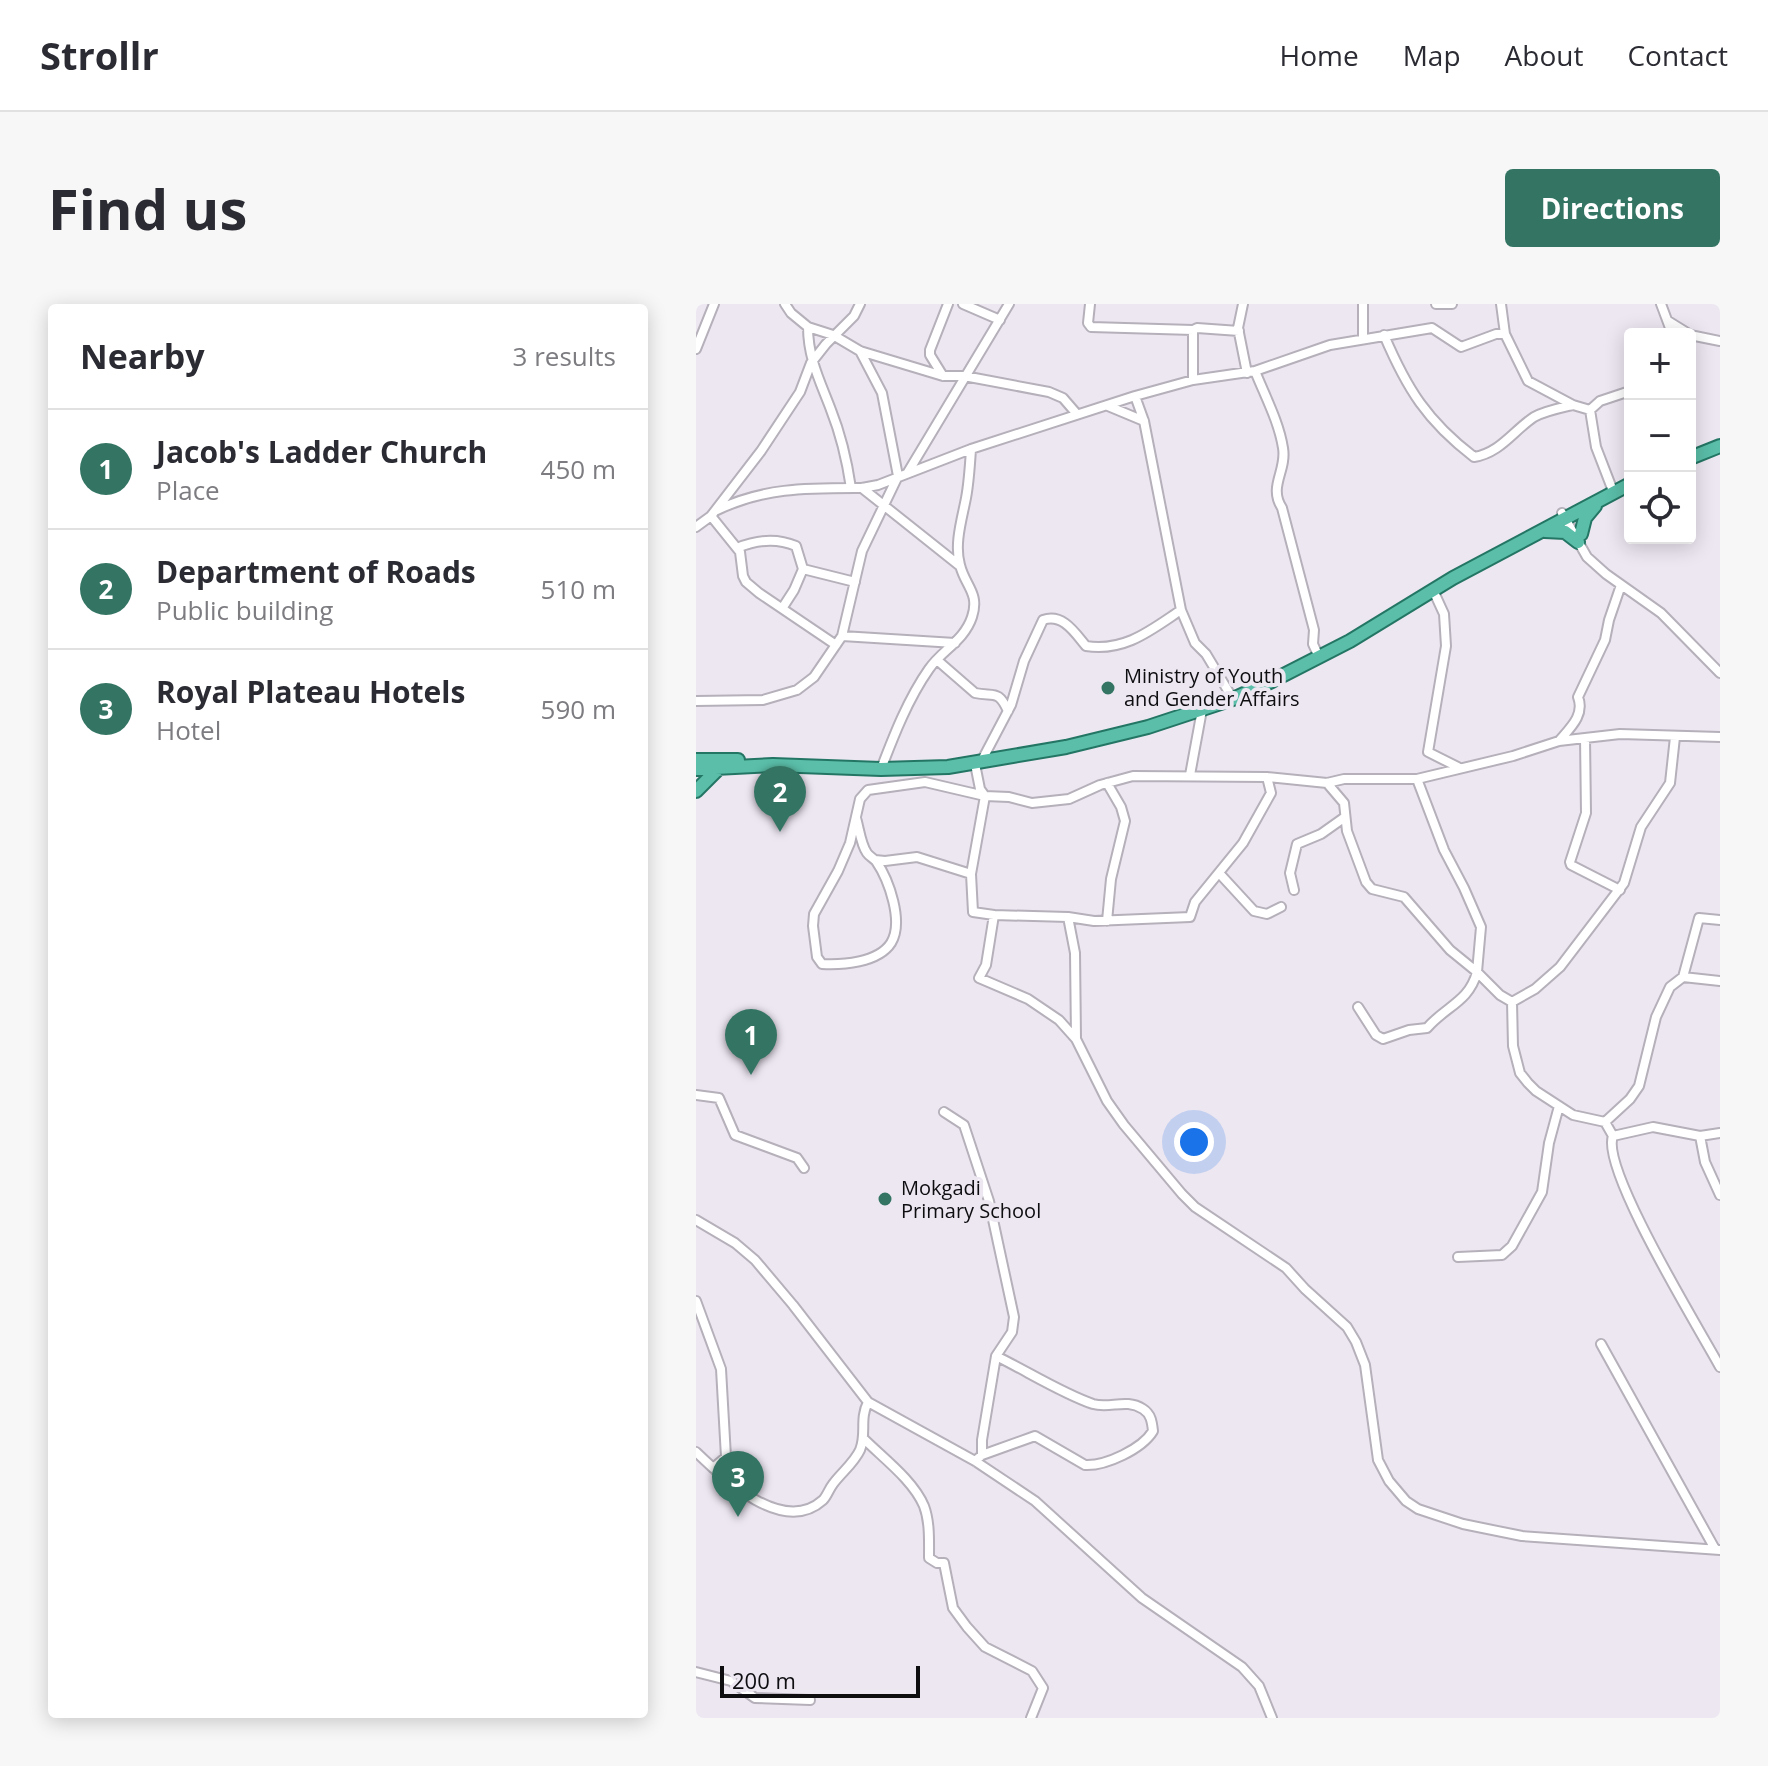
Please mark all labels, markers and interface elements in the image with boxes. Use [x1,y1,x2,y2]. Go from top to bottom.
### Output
text: Strollr [40,29,159,81]
text: Home [1280,36,1359,74]
text: Map [1403,36,1461,74]
text: About [1505,36,1583,74]
text: Contact [1627,36,1728,74]
button: Directions [1505,169,1720,247]
text: Find us [48,170,247,246]
map controls [1624,328,1696,544]
button: + [1624,328,1696,400]
text: Nearby [80,333,205,379]
text: 3 results [513,338,616,374]
button: − [1624,400,1696,472]
text: Jacob's Ladder Church [156,431,487,472]
text: 1 [99,451,113,487]
text: 450 m [541,451,616,487]
text: Place [156,472,220,508]
button: locate [1624,472,1696,544]
text: Department of Roads [156,551,476,592]
text: 2 [99,571,113,607]
text: 510 m [541,571,616,607]
text: Public building [156,592,333,628]
place label: Ministry of Youth and Gender Affairs [1124,662,1300,712]
text: Royal Plateau Hotels [156,671,465,712]
marker: Ministry of Youth and Gender Affairs [1099,679,1117,697]
text: 3 [99,691,113,727]
text: 590 m [541,691,616,727]
text: Hotel [156,712,221,748]
pin: 2 [754,766,806,832]
pin: 1 [725,1009,777,1075]
your location [1174,1122,1214,1162]
place label: Mokgadi Primary School [901,1174,1041,1224]
marker: Mokgadi Primary School [876,1190,894,1208]
pin: 3 [712,1451,764,1517]
scale bar [720,1662,920,1698]
text: 200 m [732,1665,796,1695]

